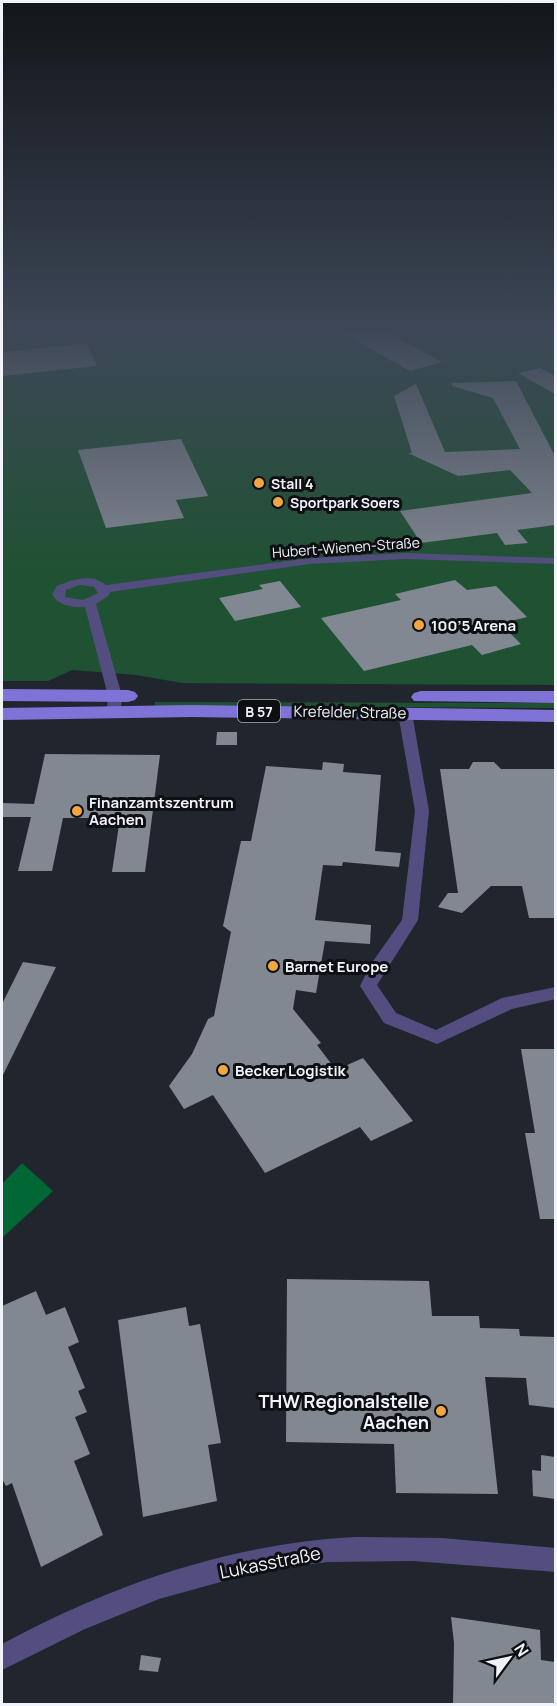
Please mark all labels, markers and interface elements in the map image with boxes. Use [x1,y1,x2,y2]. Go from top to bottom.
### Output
place label: Stall 4 [271,474,314,493]
marker: Stall 4 [252,476,266,490]
place label: Sportpark Soers [290,493,400,512]
marker: Sportpark Soers [271,495,285,509]
street label: Hubert-Wienen-Straße [271,532,421,562]
place label: 100’5 Arena [431,615,516,636]
marker: 100’5 Arena [412,618,426,632]
road number: B 57 [238,700,280,722]
street label: Krefelder Straße [293,701,407,723]
place label: Finanzamtszentrum Aachen [89,792,234,830]
marker: Finanzamtszentrum Aachen [70,804,84,818]
place label: Barnet Europe [285,956,388,977]
marker: Barnet Europe [266,959,280,973]
place label: Becker Logistik [235,1060,347,1081]
marker: Becker Logistik [216,1063,230,1077]
place label: THW Regionalstelle Aachen [258,1389,429,1434]
marker: THW Regionalstelle Aachen [434,1404,448,1418]
street label: Lukasstraße [217,1540,323,1584]
north arrow [479,1628,539,1688]
text: N [509,1639,534,1661]

